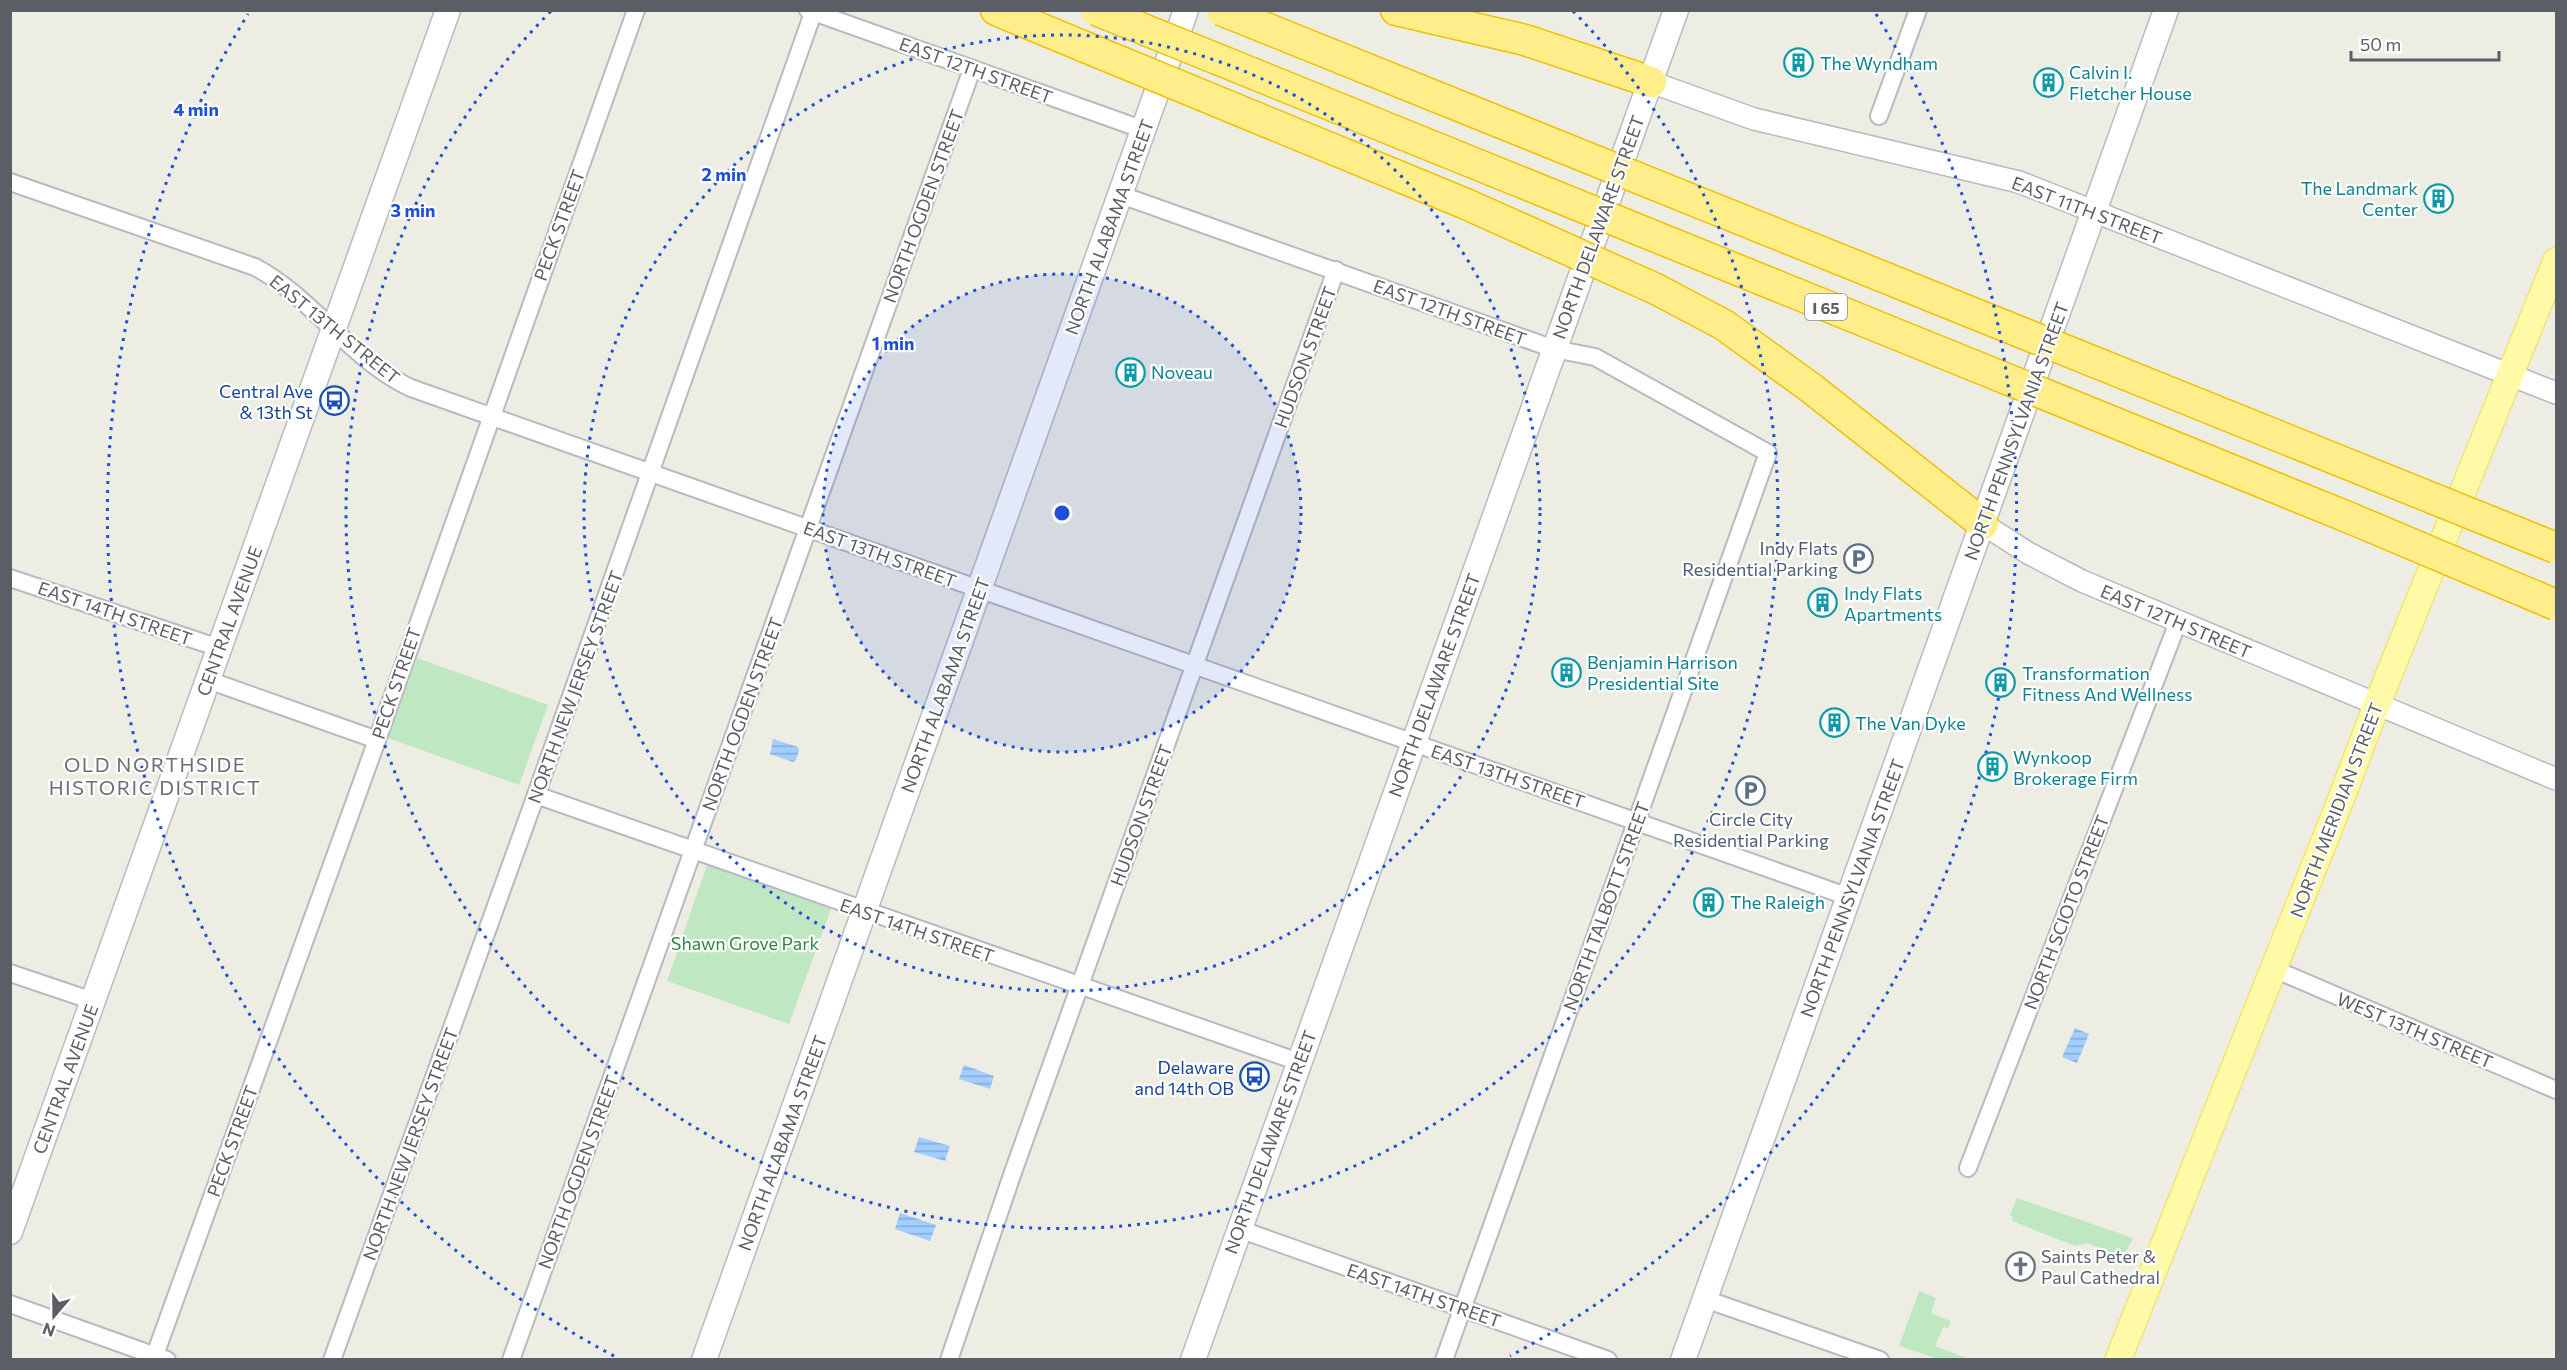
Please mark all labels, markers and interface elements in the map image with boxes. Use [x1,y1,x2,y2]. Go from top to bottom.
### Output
scale bar [2351,24,2500,62]
street label: EAST 12TH STREET [896,32,1056,108]
text: 50 m [2360,33,2401,55]
building icon: The Wyndham [1783,47,1815,79]
place label: The Wyndham [1820,52,1938,74]
place label: Calvin I. Fletcher House [2069,61,2192,104]
building icon: Calvin I. Fletcher House [2032,66,2064,98]
text: 4 min [173,98,219,120]
street label: NORTH OGDEN STREET [878,106,968,306]
street label: NORTH DELAWARE STREET [1547,112,1649,342]
street label: NORTH ALABAMA STREET [1060,116,1158,338]
text: 2 min [702,163,746,185]
street label: PECK STREET [529,166,589,284]
street label: EAST 11TH STREET [2009,171,2165,249]
place label: The Landmark Center [2301,177,2418,220]
building icon: The Landmark Center [2423,182,2455,214]
text: 3 min [390,199,436,221]
street label: EAST 13TH STREET [265,270,405,388]
street label: EAST 12TH STREET [1370,274,1530,350]
street label: HUDSON STREET [1269,283,1341,431]
road number: I 65 [1805,294,1847,320]
street label: NORTH PENNSYLVANIA STREET [1959,299,2073,563]
text: 1 min [872,332,914,354]
building icon: Noveau [1114,356,1146,388]
place label: Noveau [1151,361,1213,383]
place label: Central Ave & 13th St [219,380,313,423]
bus stop icon: Central Ave & 13th St [318,385,350,417]
centre of rings [1052,503,1072,523]
street label: EAST 13TH STREET [801,516,959,592]
place label: Indy Flats Residential Parking [1682,537,1838,580]
parking icon: Indy Flats Residential Parking [1843,542,1875,574]
street label: CENTRAL AVENUE [192,543,266,699]
street label: NORTH NEW JERSEY STREET [523,568,627,806]
street label: NORTH DELAWARE STREET [1383,570,1485,800]
street label: NORTH ALABAMA STREET [896,574,994,796]
street label: EAST 14TH STREET [35,576,195,650]
street label: EAST 12TH STREET [2097,579,2255,663]
place label: Indy Flats Apartments [1844,582,1942,625]
building icon: Indy Flats Apartments [1807,587,1839,619]
street label: NORTH OGDEN STREET [697,614,787,814]
street label: PECK STREET [367,624,425,742]
place label: Benjamin Harrison Presidential Site [1587,651,1738,694]
building icon: Benjamin Harrison Presidential Site [1550,656,1582,688]
place label: Transformation Fitness And Wellness [2022,662,2192,705]
building icon: Transformation Fitness And Wellness [1985,667,2017,699]
street label: NORTH MERIDIAN STREET [2285,700,2387,920]
building icon: The Van Dyke [1818,707,1850,739]
place label: The Van Dyke [1855,712,1966,734]
street label: EAST 13TH STREET [1428,739,1588,813]
street label: HUDSON STREET [1105,741,1177,889]
place label: Wynkoop Brokerage Firm [2013,746,2138,789]
building icon: Wynkoop Brokerage Firm [1976,751,2008,783]
district label: OLD NORTHSIDE HISTORIC DISTRICT [49,752,261,799]
street label: NORTH PENNSYLVANIA STREET [1795,756,1909,1020]
parking icon: Circle City Residential Parking [1735,774,1767,806]
street label: NORTH TALBOTT STREET [1558,799,1654,1013]
place label: Circle City Residential Parking [1673,808,1829,851]
street label: NORTH SCIOTO STREET [2019,812,2113,1012]
building icon: The Raleigh [1693,886,1725,918]
place label: The Raleigh [1730,891,1825,913]
street label: EAST 14TH STREET [837,893,997,967]
park label: Shawn Grove Park [671,932,819,954]
street label: WEST 13TH STREET [2334,987,2496,1073]
street label: CENTRAL AVENUE [28,1001,102,1157]
street label: NORTH NEW JERSEY STREET [358,1025,462,1263]
street label: NORTH DELAWARE STREET [1219,1027,1321,1257]
street label: NORTH ALABAMA STREET [733,1032,831,1254]
place label: Delaware and 14th OB [1134,1056,1234,1099]
bus stop icon: Delaware and 14th OB [1239,1061,1271,1093]
street label: NORTH OGDEN STREET [533,1072,623,1272]
street label: PECK STREET [202,1082,262,1200]
place label: Saints Peter & Paul Cathedral [2041,1245,2160,1288]
church icon: Saints Peter & Paul Cathedral [2004,1250,2036,1282]
street label: EAST 14TH STREET [1344,1258,1504,1332]
north arrow [24,1286,84,1346]
text: N [40,1320,58,1342]

